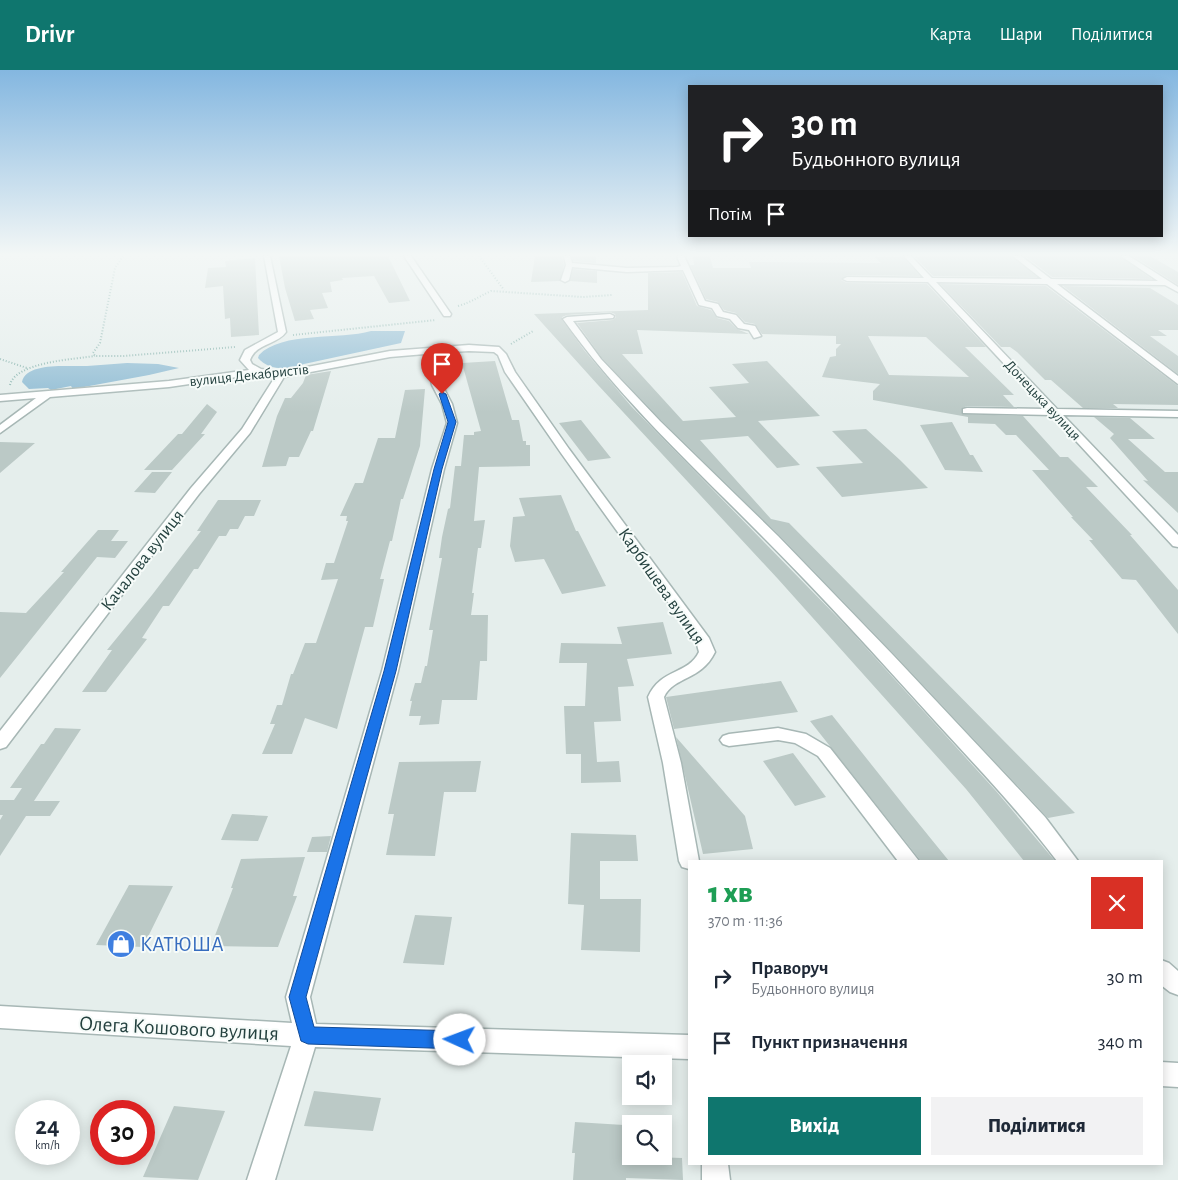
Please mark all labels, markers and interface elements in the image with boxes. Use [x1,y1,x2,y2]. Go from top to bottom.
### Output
text: Drivr [25,23,74,47]
text: Карта [929,26,971,44]
text: Шари [999,26,1043,44]
text: Поділитися [1071,26,1153,44]
icon: right [708,105,773,170]
text: 30 m [791,107,858,142]
text: Будьонного вулиця [791,148,961,170]
icon: arrive [762,200,790,228]
text: Потім [708,205,752,224]
pin [421,343,463,394]
icon: arrive [428,350,456,378]
street label: Донецька вулиця [1002,357,1084,444]
street label: вулиця Декабристів [189,362,309,389]
street label: Качалова вулиця [98,507,188,615]
street label: Карбишева вулиця [614,524,709,648]
button: close [1091,877,1143,929]
text: 1 хв [708,878,753,908]
text: 370 m · 11:36 [708,913,783,929]
shop icon: КАТЮША [106,929,136,959]
place label: КАТЮША [140,934,224,955]
text: Праворуч [751,959,829,978]
icon: right [708,964,736,992]
text: 30 m [1107,968,1143,987]
text: Будьонного вулиця [751,981,875,997]
street label: Олега Кошового вулиця [79,1013,279,1044]
position arrow [433,1013,485,1065]
icon: arrive [708,1029,736,1057]
text: Пункт призначення [751,1033,908,1052]
text: 340 m [1098,1033,1143,1052]
map controls [622,1055,672,1165]
button: sound [622,1055,672,1105]
button: Вихід [708,1097,921,1155]
button: Поділитися [931,1097,1143,1155]
speed limit sign: 30 [90,1100,155,1165]
text: 24 [35,1114,60,1139]
button: search [622,1115,672,1165]
text: km/h [35,1139,60,1151]

